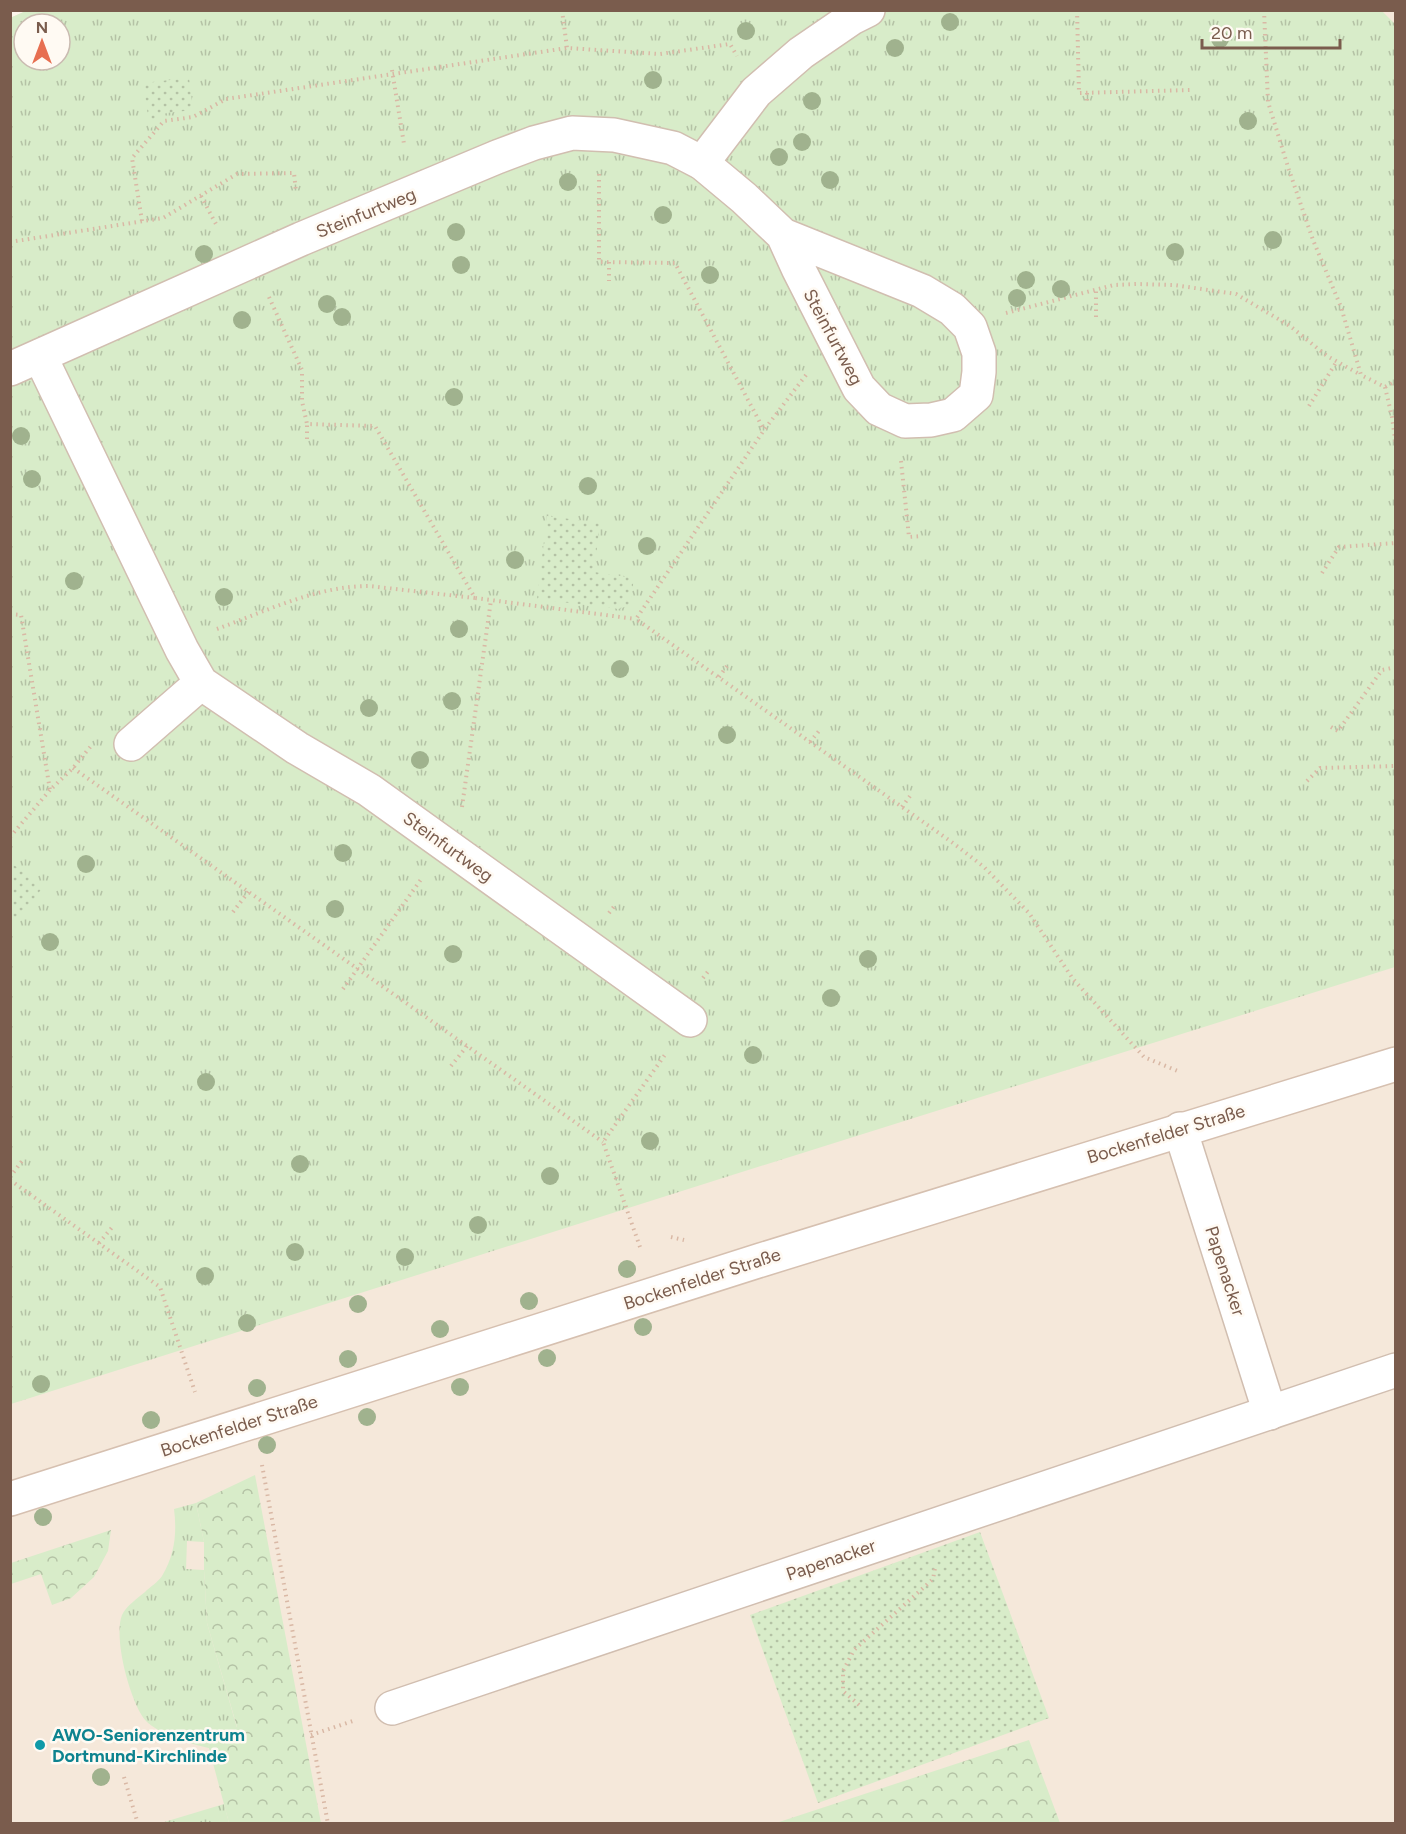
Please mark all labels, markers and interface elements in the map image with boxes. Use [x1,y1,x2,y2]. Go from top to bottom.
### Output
north arrow [12,12,72,72]
scale bar [1202,12,1340,50]
text: N [36,18,48,37]
text: 20 m [1211,22,1252,44]
street label: Steinfurtweg [313,183,419,243]
street label: Steinfurtweg [798,285,868,389]
street label: Steinfurtweg [399,807,497,887]
street label: Bockenfelder Straße [1084,1099,1248,1168]
street label: Papenacker [1200,1223,1250,1319]
street label: Bockenfelder Straße [621,1243,784,1315]
street label: Bockenfelder Straße [158,1390,321,1462]
street label: Papenacker [783,1534,879,1586]
place label: AWO-Seniorenzentrum Dortmund-Kirchlinde [52,1724,245,1767]
marker: AWO-Seniorenzentrum Dortmund-Kirchlinde [33,1738,47,1752]

